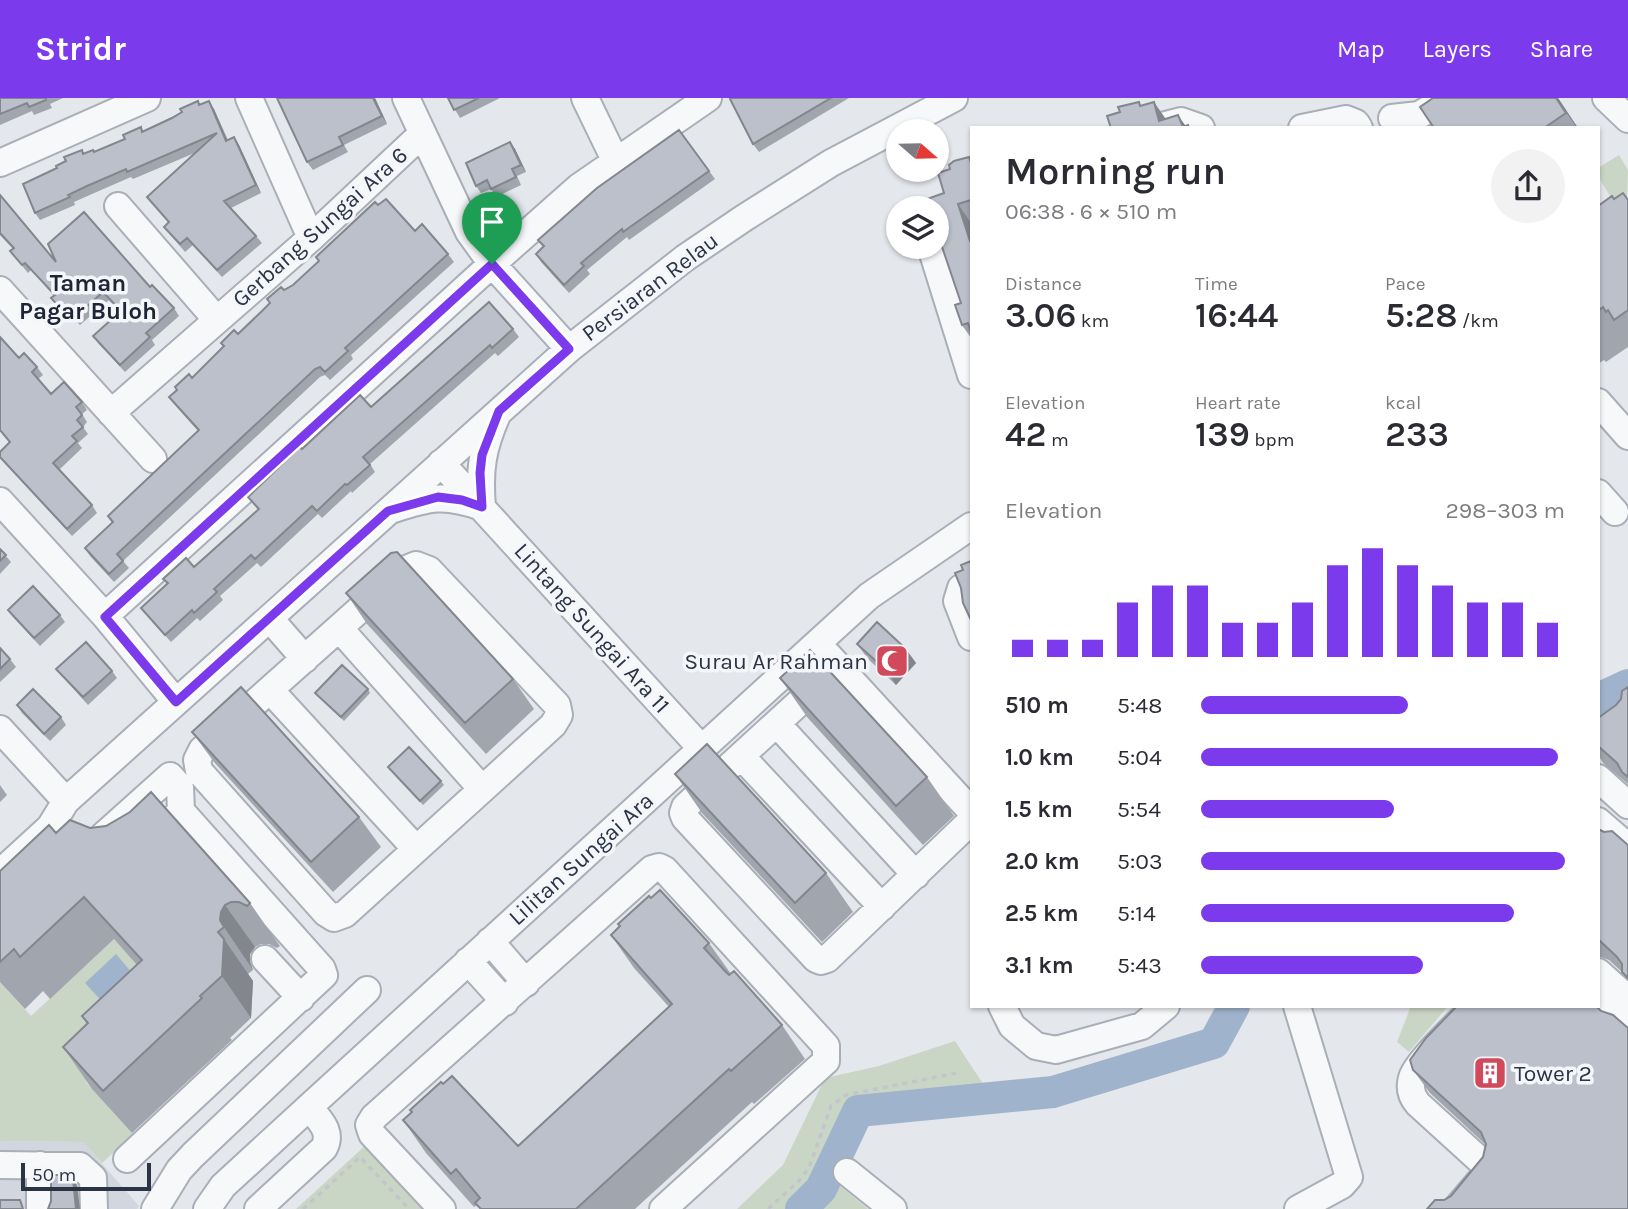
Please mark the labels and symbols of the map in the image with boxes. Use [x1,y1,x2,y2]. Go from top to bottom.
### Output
north arrow [886,119,948,182]
street label: Gerbang Sungai Ara 6 [227,141,413,313]
pin [462,192,522,264]
street label: Persiaran Relau [577,227,723,347]
district label: Taman Pagar Buloh [19,269,157,325]
street label: Lintang Sungai Ara 11 [508,537,676,719]
mosque icon: Surau Ar Rahman [873,642,911,680]
place label: Surau Ar Rahman [684,648,868,675]
street label: Lilitan Sungai Ara [503,787,659,931]
building icon: Tower 2 [1471,1054,1509,1092]
place label: Tower 2 [1514,1060,1592,1087]
scale bar [21,1160,150,1192]

